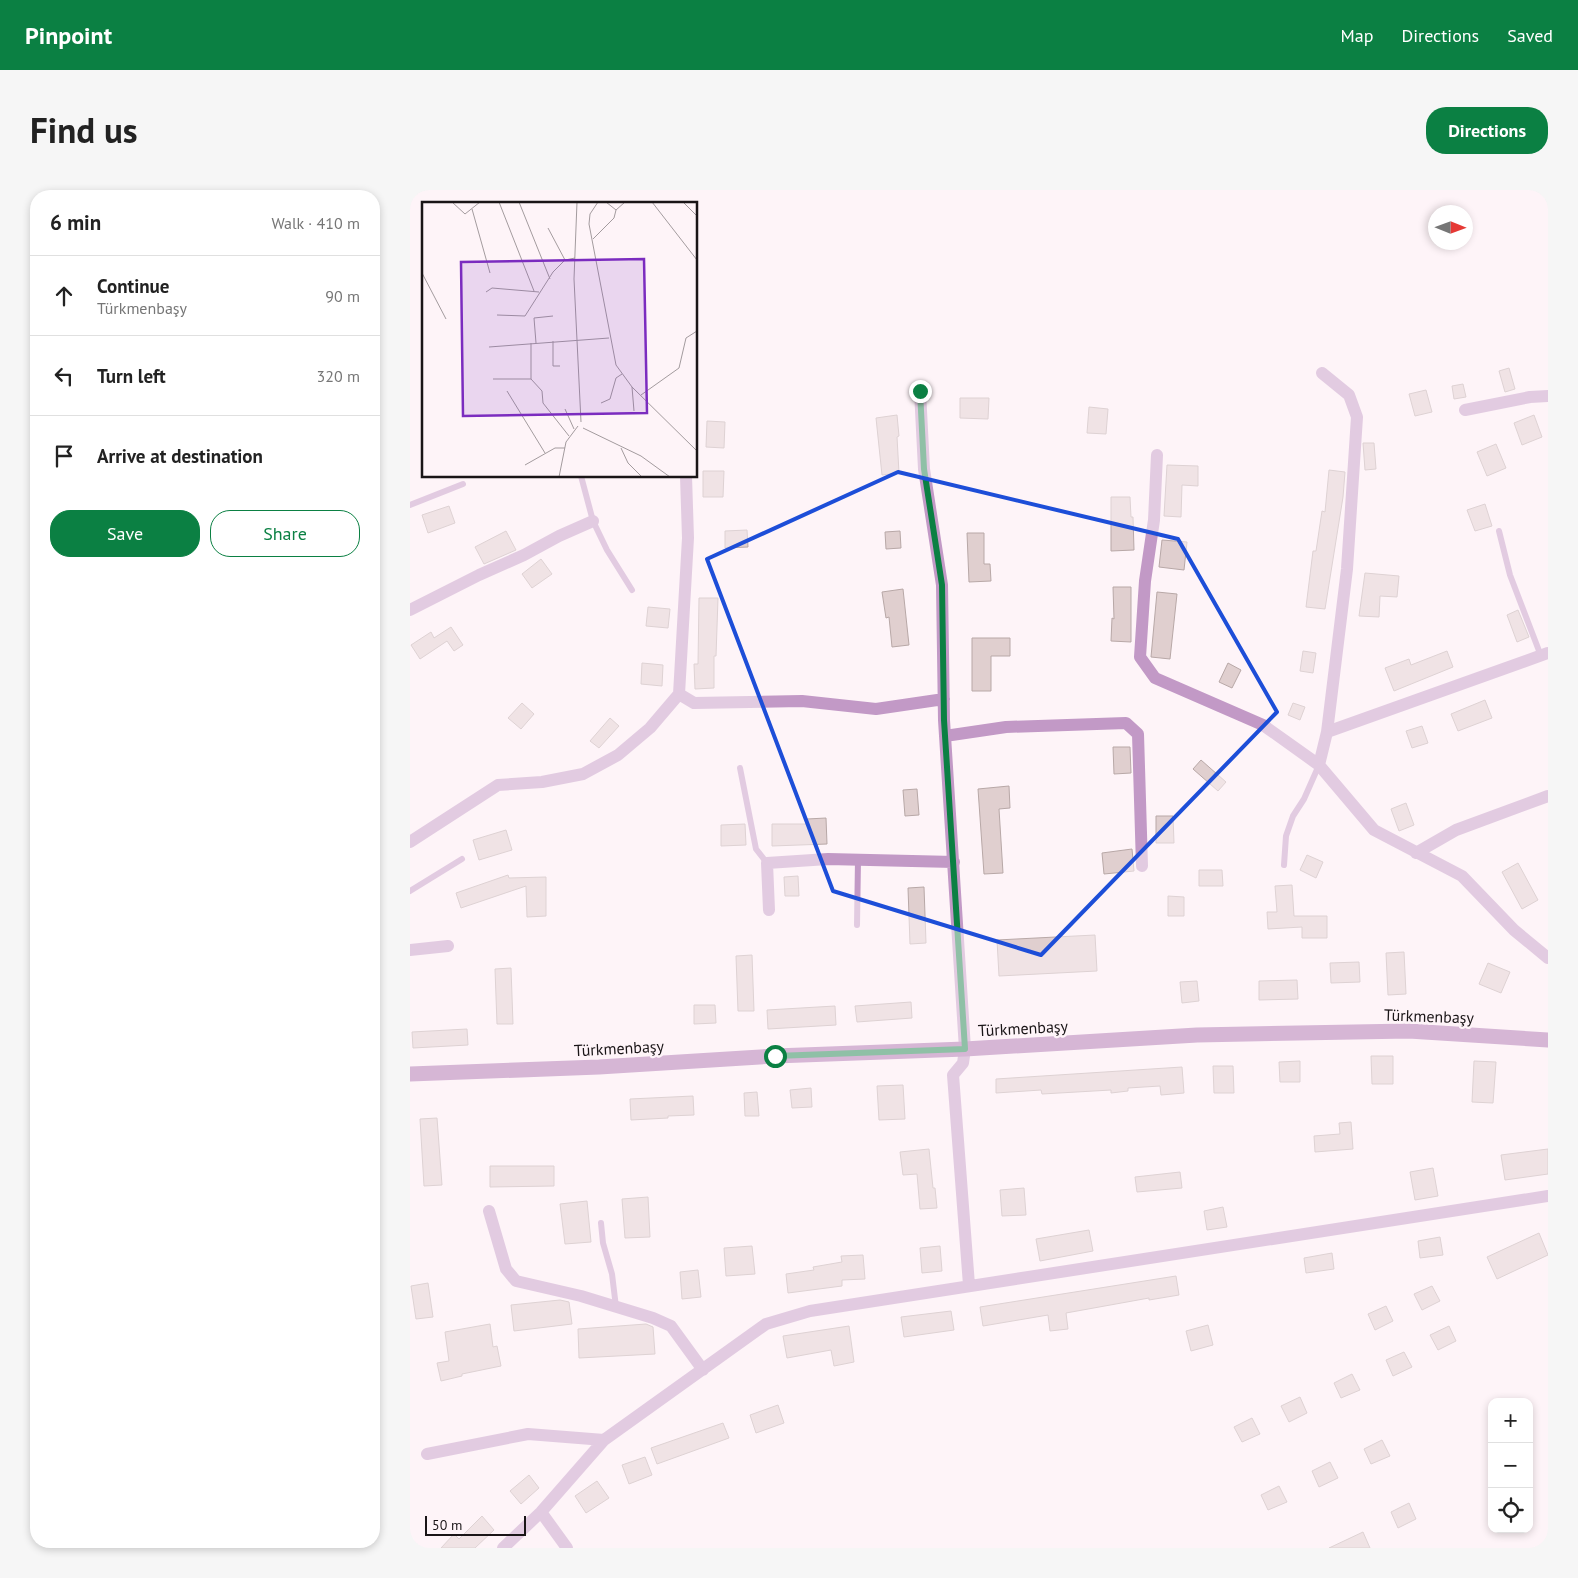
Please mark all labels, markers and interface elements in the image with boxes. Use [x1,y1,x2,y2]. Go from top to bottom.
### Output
text: Pinpoint [25,20,112,51]
text: Map [1341,24,1373,47]
text: Directions [1401,24,1479,47]
text: Saved [1507,24,1553,47]
text: Find us [30,107,138,153]
button: Directions [1426,107,1548,154]
inset map [422,202,698,478]
north arrow [1428,205,1473,250]
text: 6 min [50,209,101,236]
text: Walk · 410 m [271,213,360,233]
text: Continue [97,274,169,298]
icon: ahead [50,282,78,310]
text: 90 m [325,286,360,306]
text: Türkmenbaşy [97,298,187,318]
icon: left [50,362,78,390]
text: Turn left [97,364,166,388]
text: 320 m [317,366,360,386]
route end [909,380,932,403]
icon: arrive [50,442,78,470]
text: Arrive at destination [97,444,263,468]
button: Save [50,510,200,557]
button: Share [210,510,360,557]
street label: Türkmenbaşy [1384,1004,1475,1028]
street label: Türkmenbaşy [978,1016,1069,1040]
street label: Türkmenbaşy [574,1036,665,1060]
route start [764,1045,787,1068]
map controls [1488,1398,1533,1533]
button: + [1488,1398,1533,1443]
button: − [1488,1443,1533,1488]
button: locate [1488,1488,1533,1533]
scale bar [425,1513,526,1536]
text: 50 m [432,1516,462,1534]

